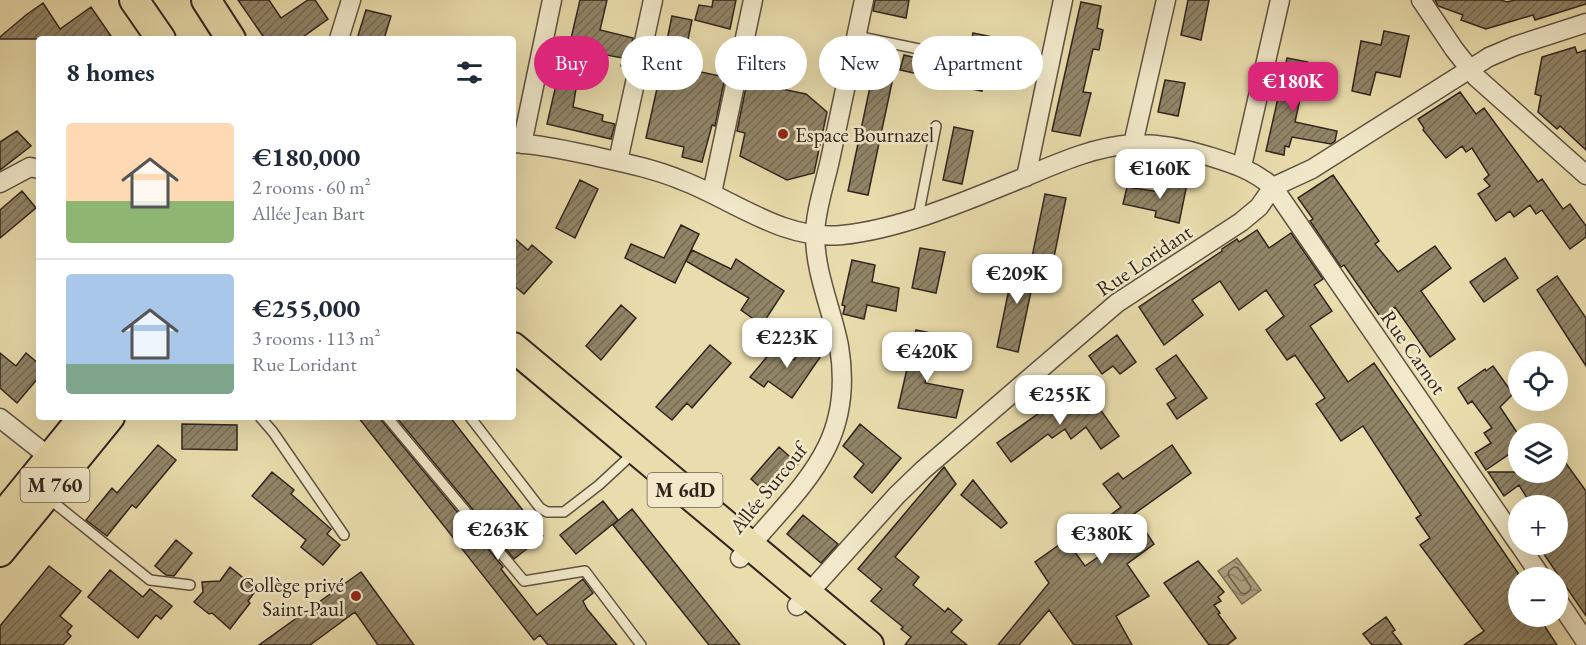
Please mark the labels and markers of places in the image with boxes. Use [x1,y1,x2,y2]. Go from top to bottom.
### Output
pin: €180K [1251,62,1335,113]
place label: Espace Bournazel [795,121,934,148]
marker: Espace Bournazel [776,127,790,141]
pin: €160K [1118,149,1202,200]
pin: €209K [975,254,1059,305]
pin: €223K [745,318,829,369]
pin: €420K [885,332,969,383]
pin: €255K [1018,375,1102,426]
pin: €263K [456,510,540,561]
pin: €380K [1060,514,1144,565]
place label: Collège privé Saint-Paul [239,571,344,622]
marker: Collège privé Saint-Paul [349,589,363,603]

